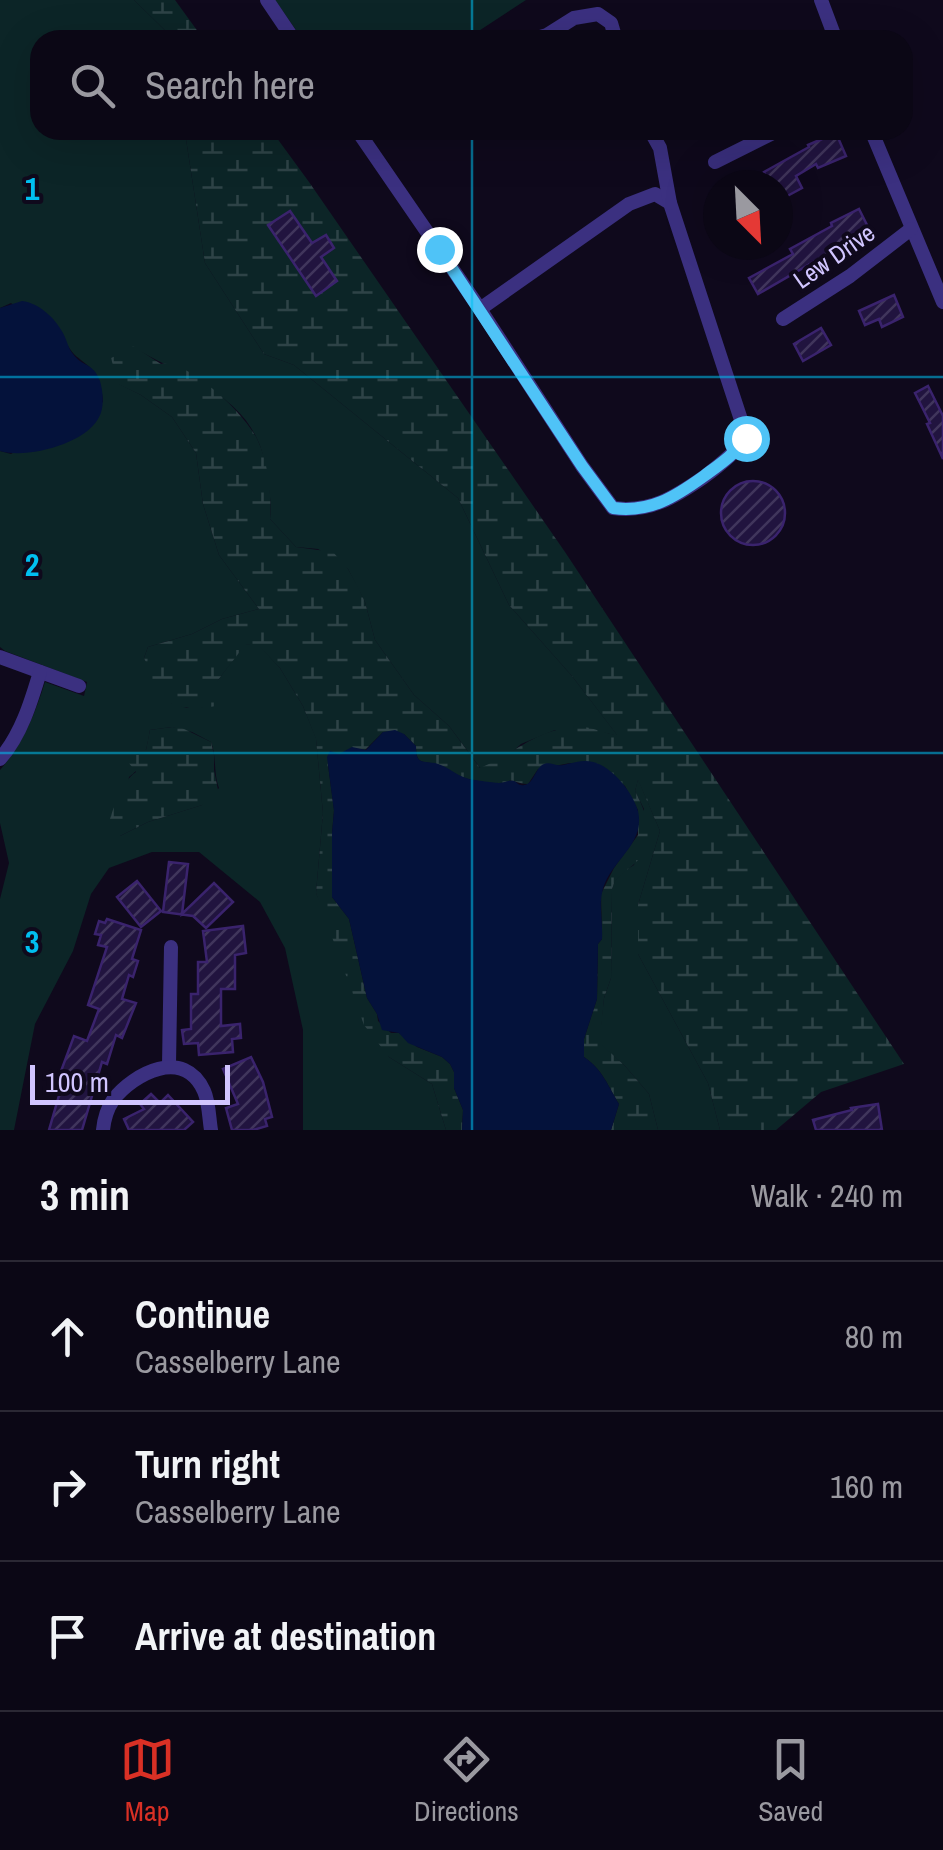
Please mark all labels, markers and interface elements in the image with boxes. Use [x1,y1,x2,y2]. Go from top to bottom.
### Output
search box [30,30,913,140]
icon: search [65,58,120,113]
text: Search here [145,60,315,111]
text: 1 [25,167,40,210]
north arrow [703,170,793,260]
street label: Lew Drive [786,216,882,296]
route end [417,227,463,273]
route start [724,416,770,462]
text: 2 [25,543,39,586]
text: 3 [25,920,39,963]
scale bar [30,1060,230,1104]
text: 100 m [45,1063,109,1101]
text: 3 min [40,1167,130,1223]
text: Walk · 240 m [751,1174,903,1217]
text: Continue [135,1289,270,1340]
icon: ahead [40,1309,95,1364]
text: 80 m [845,1315,903,1358]
text: Casselberry Lane [135,1340,341,1383]
text: Turn right [135,1439,280,1490]
icon: right [40,1459,95,1514]
text: 160 m [830,1465,903,1508]
text: Casselberry Lane [135,1490,341,1533]
icon: arrive [40,1609,95,1664]
text: Arrive at destination [135,1611,436,1662]
tab: Map [120,1732,175,1830]
tab: Directions [414,1732,519,1830]
tab: Saved [758,1732,823,1830]

